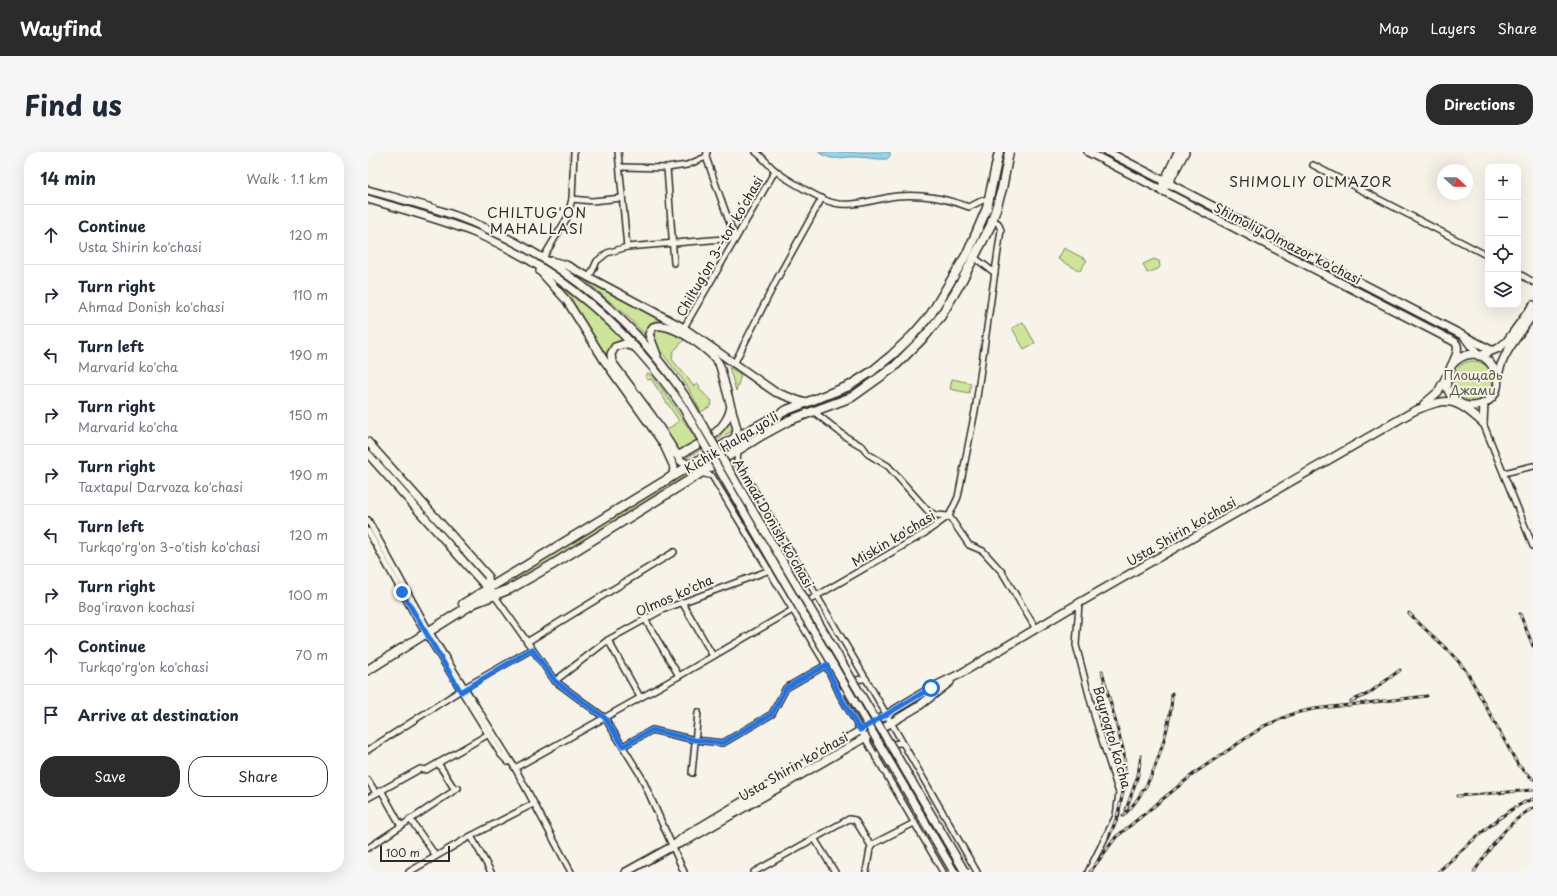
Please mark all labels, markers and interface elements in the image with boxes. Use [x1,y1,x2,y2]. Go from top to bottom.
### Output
text: Wayfind [20,14,102,42]
text: Map [1379,18,1409,39]
text: Layers [1431,18,1476,39]
text: Share [1498,18,1537,39]
text: Find us [24,83,122,126]
button: Directions [1426,84,1533,125]
north arrow [1437,164,1473,200]
map controls [1485,164,1521,308]
button: + [1485,164,1521,200]
text: 14 min [40,165,96,191]
text: Walk · 1.1 km [247,169,328,188]
district label: SHIMOLIY OLMAZOR [1229,171,1393,192]
street label: Chiltug'on 3--tor koʻchasi [671,172,767,320]
street label: Shimoliy Olmazor ko'chasi [1211,197,1365,289]
button: − [1485,200,1521,236]
district label: CHILTUG'ON MAHALLASI [487,202,587,239]
text: Continue [78,214,146,237]
icon: ahead [40,224,62,246]
text: 120 m [289,225,328,244]
button: locate [1485,236,1521,272]
text: Usta Shirin ko'chasi [78,237,202,256]
button: layers [1485,272,1521,308]
text: Turn right [78,274,155,297]
icon: right [40,284,62,306]
text: 110 m [293,285,328,304]
text: Ahmad Donish ko'chasi [78,297,225,316]
text: Turn left [78,334,144,357]
icon: left [40,344,62,366]
text: 190 m [289,345,328,364]
text: Marvarid ko'cha [78,357,178,376]
park label: Площадь Джами [1443,365,1503,399]
text: Turn right [78,394,155,417]
icon: right [40,404,62,426]
text: 150 m [289,405,328,424]
street label: Kichik Halqa yo'li [680,406,782,478]
text: Marvarid ko'cha [78,417,178,436]
text: Turn right [78,454,155,477]
street label: Ahmad Donish ko'chasi [729,455,819,591]
icon: right [40,464,62,486]
text: 190 m [289,465,328,484]
text: Taxtapul Darvoza ko'chasi [78,477,243,496]
street label: Usta Shirin ko'chasi [1123,492,1239,570]
street label: Miskin ko'chasi [848,505,938,571]
text: Turn left [78,514,144,537]
icon: left [40,524,62,546]
text: 120 m [289,525,328,544]
text: Turkqo'rg'on 3-o'tish ko'chasi [78,537,260,556]
street label: Olmos ko'cha [632,569,717,621]
text: Turn right [78,574,155,597]
route end [393,583,411,601]
icon: right [40,584,62,606]
text: 100 m [288,585,328,604]
text: Bog'iravon kochasi [78,597,195,616]
text: Continue [78,634,146,657]
icon: ahead [40,644,62,666]
text: 70 m [295,645,328,664]
text: Turkqo'rg'on ko'chasi [78,657,209,676]
route start [922,679,940,697]
street label: Bayroqtol ko'cha [1089,684,1137,791]
text: Arrive at destination [78,703,239,726]
icon: arrive [40,704,62,726]
street label: Usta Shirin ko'chasi [735,727,851,805]
button: Save [40,756,180,797]
button: Share [188,756,328,797]
scale bar [380,844,450,863]
text: 100 m [386,844,420,861]

